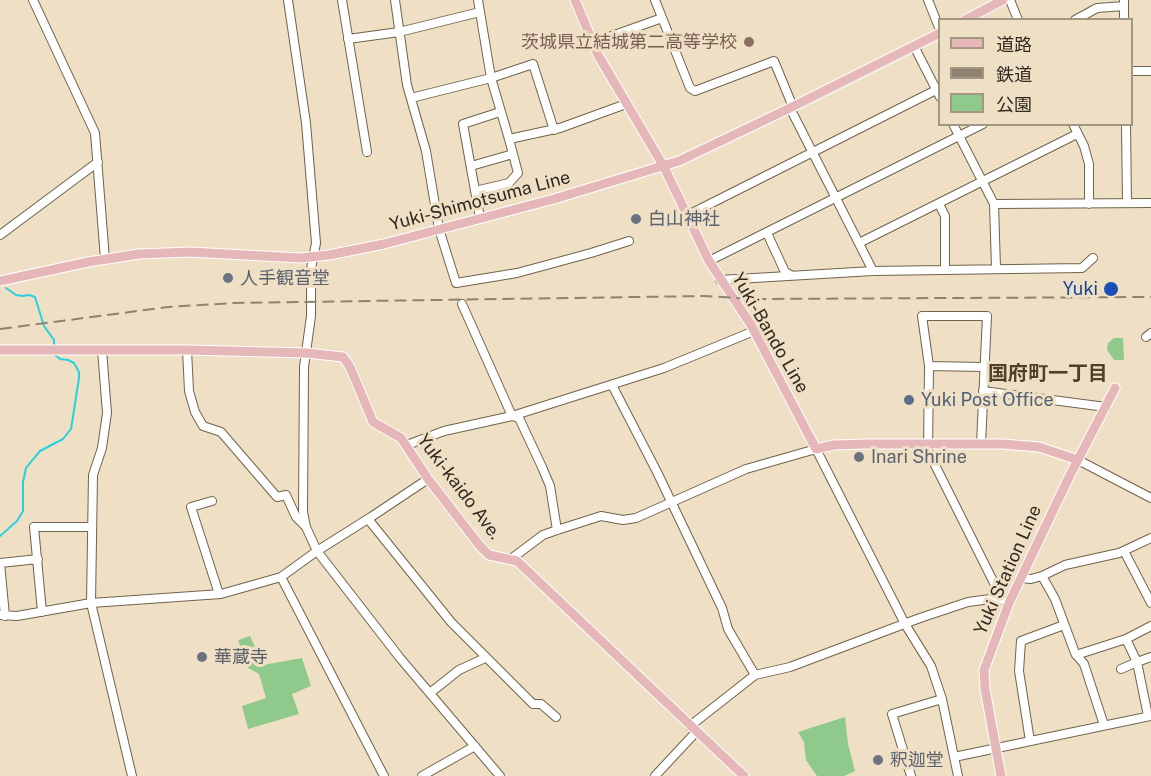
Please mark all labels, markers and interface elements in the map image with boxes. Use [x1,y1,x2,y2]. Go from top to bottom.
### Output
legend [938,18,1133,126]
place label: 茨城県立結城第二高等学校 [521,31,737,53]
text: 道路 [996,34,1032,55]
marker: 茨城県立結城第二高等学校 [742,35,756,49]
text: 鉄道 [996,64,1032,85]
text: 公園 [996,94,1032,115]
street label: Yuki-Shimotsuma Line [387,166,573,236]
place label: 白山神社 [648,208,720,230]
marker: 白山神社 [629,212,643,226]
place label: 人手観音堂 [240,267,330,289]
street label: Yuki-Bando Line [727,269,813,397]
marker: 人手観音堂 [221,271,235,285]
place label: Yuki [1063,278,1098,300]
marker: Yuki [1102,280,1120,298]
district label: 国府町一丁目 [988,362,1108,386]
place label: Yuki Post Office [921,389,1054,411]
marker: Yuki Post Office [902,393,916,407]
street label: Yuki-kaido Ave. [412,430,506,544]
place label: Inari Shrine [871,446,967,468]
marker: Inari Shrine [852,450,866,464]
street label: Yuki Station Line [970,502,1046,638]
place label: 華蔵寺 [214,646,268,668]
marker: 華蔵寺 [195,650,209,664]
place label: 釈迦堂 [890,749,944,771]
marker: 釈迦堂 [871,753,885,767]

